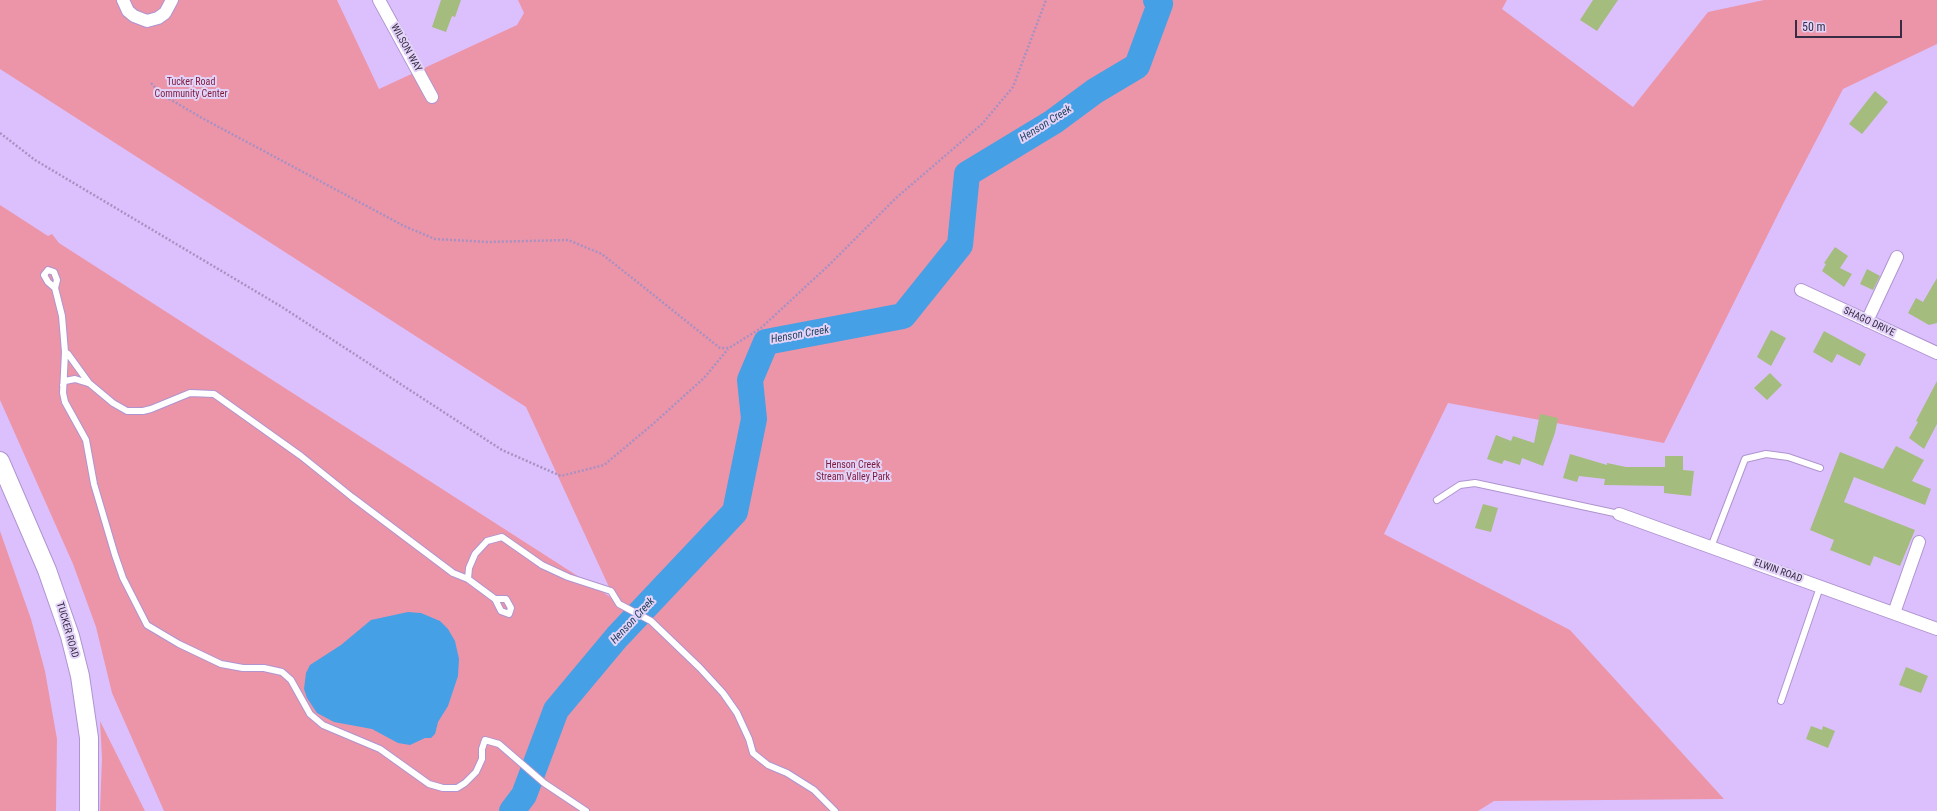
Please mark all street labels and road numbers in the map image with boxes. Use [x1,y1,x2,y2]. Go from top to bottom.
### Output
street label: WILSON WAY [388,22,424,74]
street label: SHAGO DRIVE [1841,305,1897,339]
street label: ELWIN ROAD [1752,557,1804,585]
street label: TUCKER ROAD [53,601,81,659]

